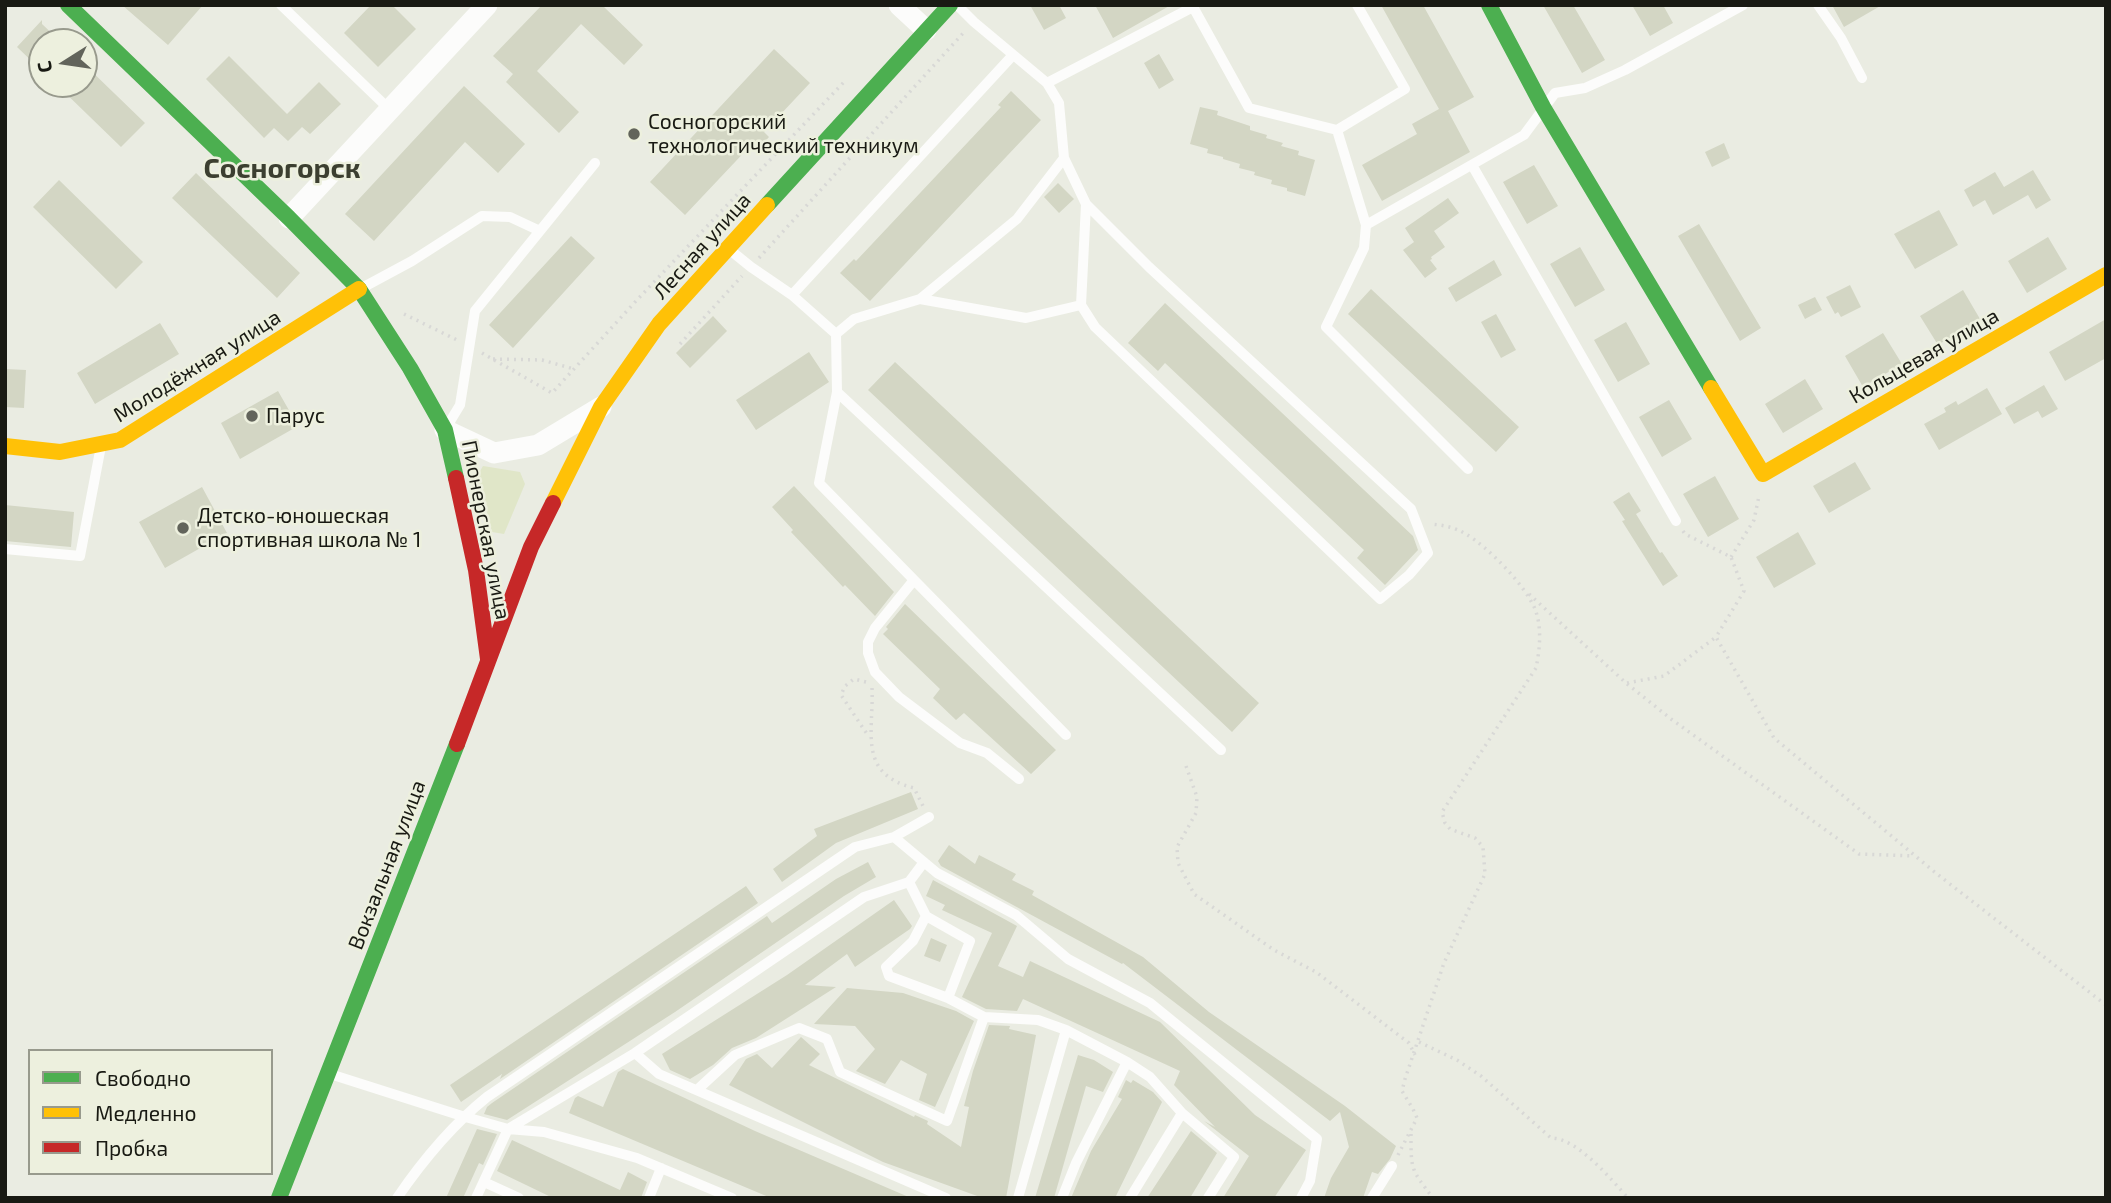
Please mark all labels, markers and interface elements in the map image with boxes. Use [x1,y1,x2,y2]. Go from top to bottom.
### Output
north arrow [28,28,98,98]
text: С [32,59,56,75]
place label: Сосногорский технологический техникум [648,109,919,159]
marker: Сосногорский технологический техникум [626,126,642,142]
district label: Сосногорск [203,152,361,186]
street label: Лесная улица [648,188,756,304]
street label: Кольцевая улица [1845,303,2003,409]
street label: Молодёжная улица [109,304,285,428]
place label: Парус [266,403,325,429]
marker: Парус [244,408,260,424]
street label: Пионерская улица [456,438,516,622]
place label: Детско-юношеская спортивная школа № 1 [197,503,421,553]
marker: Детско-юношеская спортивная школа № 1 [175,520,191,536]
street label: Вокзальная улица [343,777,431,953]
legend [28,1049,273,1175]
text: Свободно [95,1065,191,1090]
text: Медленно [95,1100,197,1125]
text: Пробка [95,1135,168,1160]

